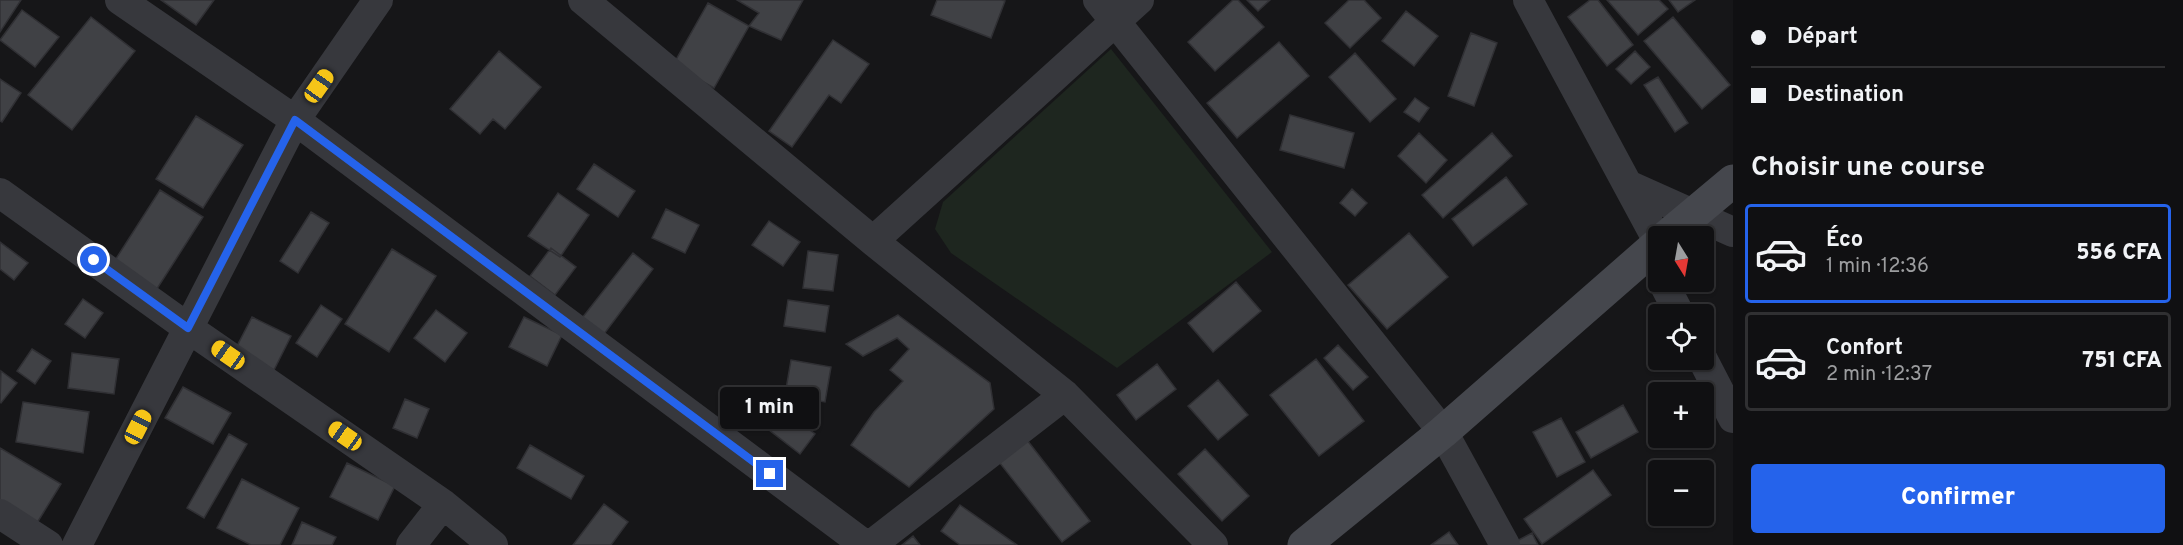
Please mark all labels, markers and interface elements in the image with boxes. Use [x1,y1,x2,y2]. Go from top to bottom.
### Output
text: Départ [1787,24,1858,51]
car [301,66,337,106]
text: Destination [1787,82,1904,109]
text: Choisir une course [1751,151,1985,185]
north arrow [1648,226,1714,292]
map controls [1648,226,1714,526]
icon: car [1754,227,1808,281]
text: Éco [1826,227,1863,254]
text: 556 CFA [2076,240,2162,267]
route start [80,246,107,273]
text: 1 min · 12:36 [1826,254,1929,280]
button: locate [1648,304,1714,370]
icon: car [1754,335,1808,389]
text: Confort [1826,335,1903,362]
car [208,337,248,373]
text: 751 CFA [2082,348,2162,375]
text: 2 min · 12:37 [1826,362,1932,388]
button: + [1648,382,1714,448]
callout: 1 min [720,387,820,429]
text: 1 min [745,395,794,421]
car [122,407,154,447]
car [325,418,365,454]
route end [756,460,783,487]
button: − [1648,460,1714,526]
button: Confirmer [1751,464,2165,533]

